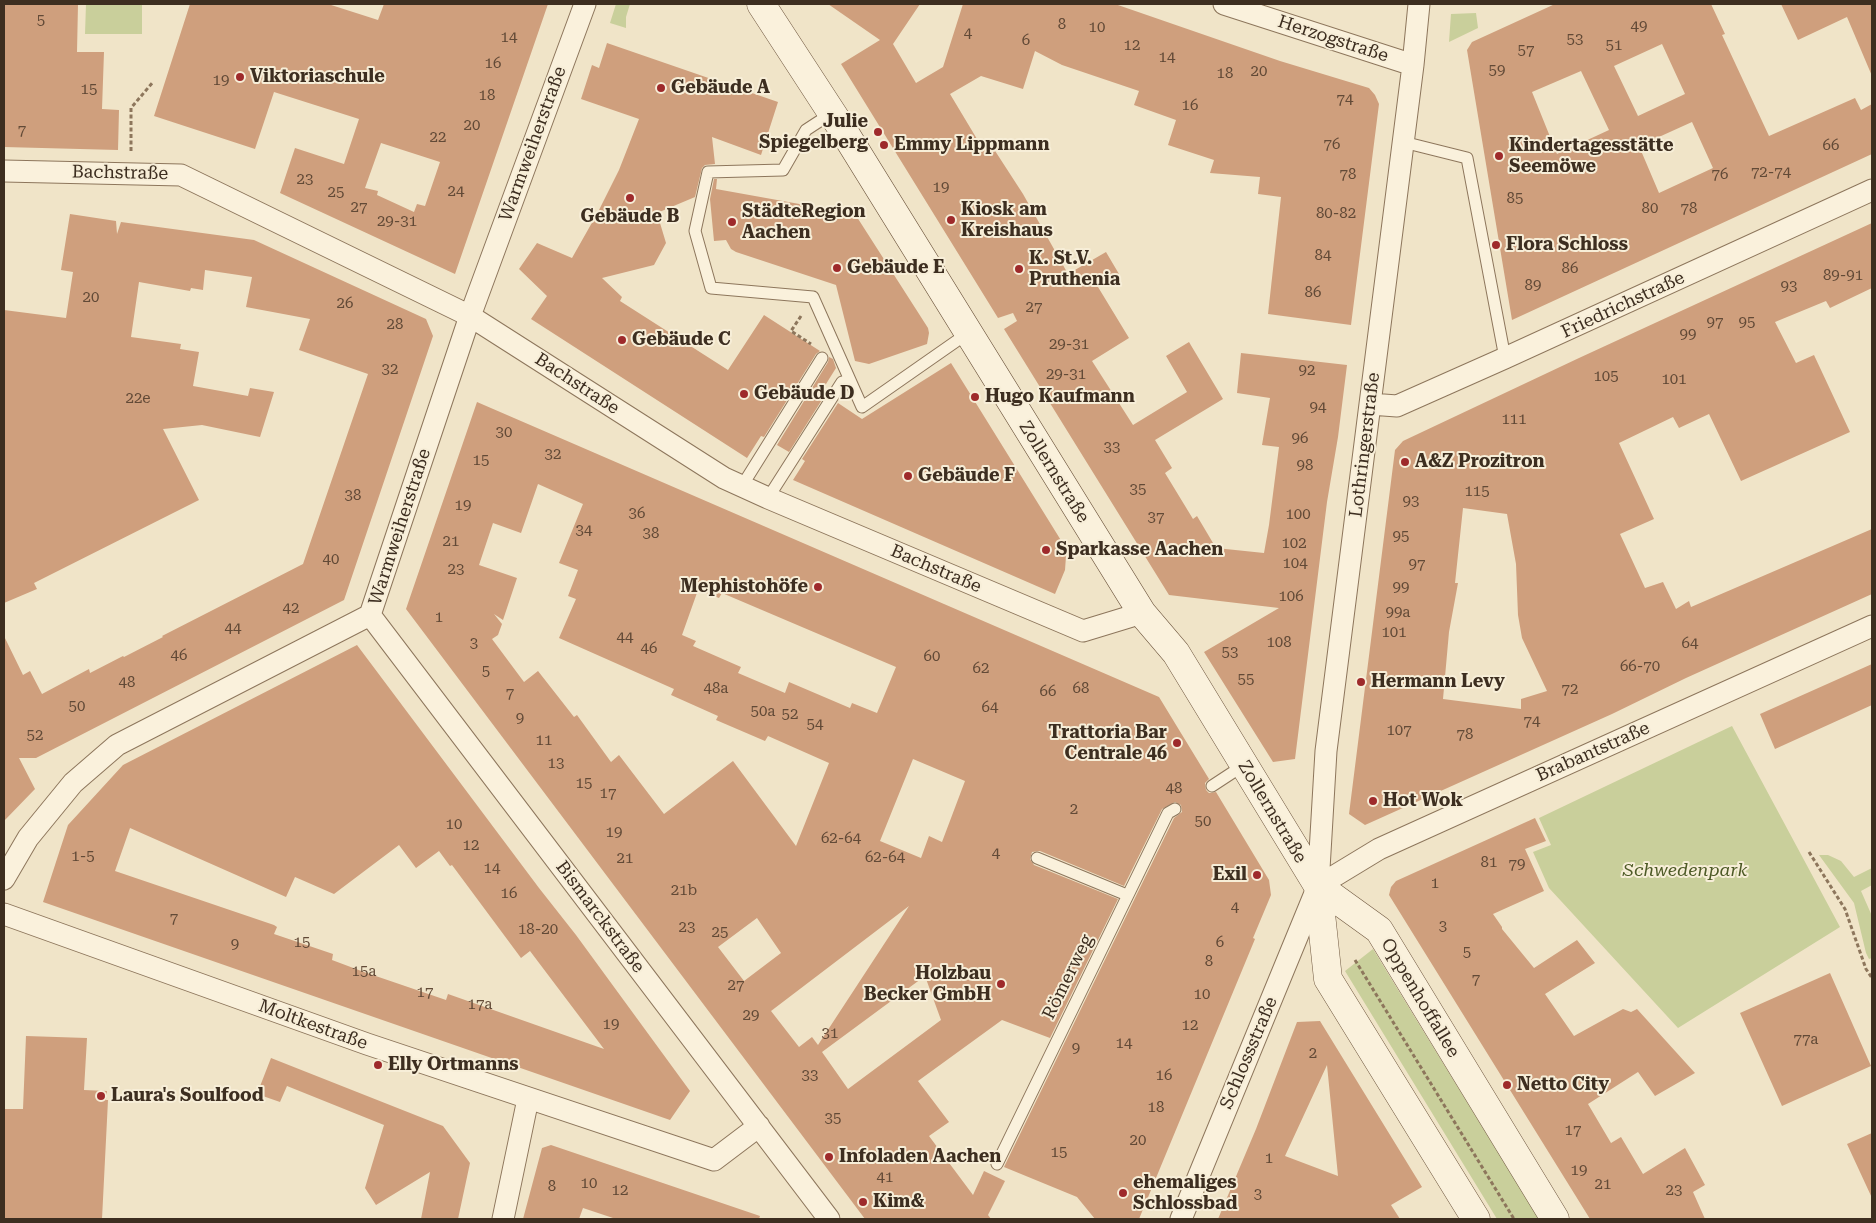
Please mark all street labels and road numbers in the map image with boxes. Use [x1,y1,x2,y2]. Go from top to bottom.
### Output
street label: Herzogstraße [1275,11,1391,67]
street label: Warmweiherstraße [495,64,571,224]
street label: Bachstraße [72,161,168,185]
street label: Friedrichstraße [1558,267,1688,343]
street label: Bachstraße [531,349,623,419]
street label: Lothringerstraße [1345,371,1385,519]
street label: Zollernstraße [1014,417,1094,527]
street label: Warmweiherstraße [364,446,436,608]
street label: Bachstraße [887,540,985,598]
street label: Brabantstraße [1533,717,1653,787]
street label: Zollernstraße [1233,757,1311,867]
street label: Bismarckstraße [551,857,649,977]
street label: Römerweg [1038,931,1098,1023]
street label: Oppenhoffallee [1376,935,1464,1061]
street label: Schlossstraße [1216,994,1282,1112]
street label: Moltkestraße [256,995,370,1055]

